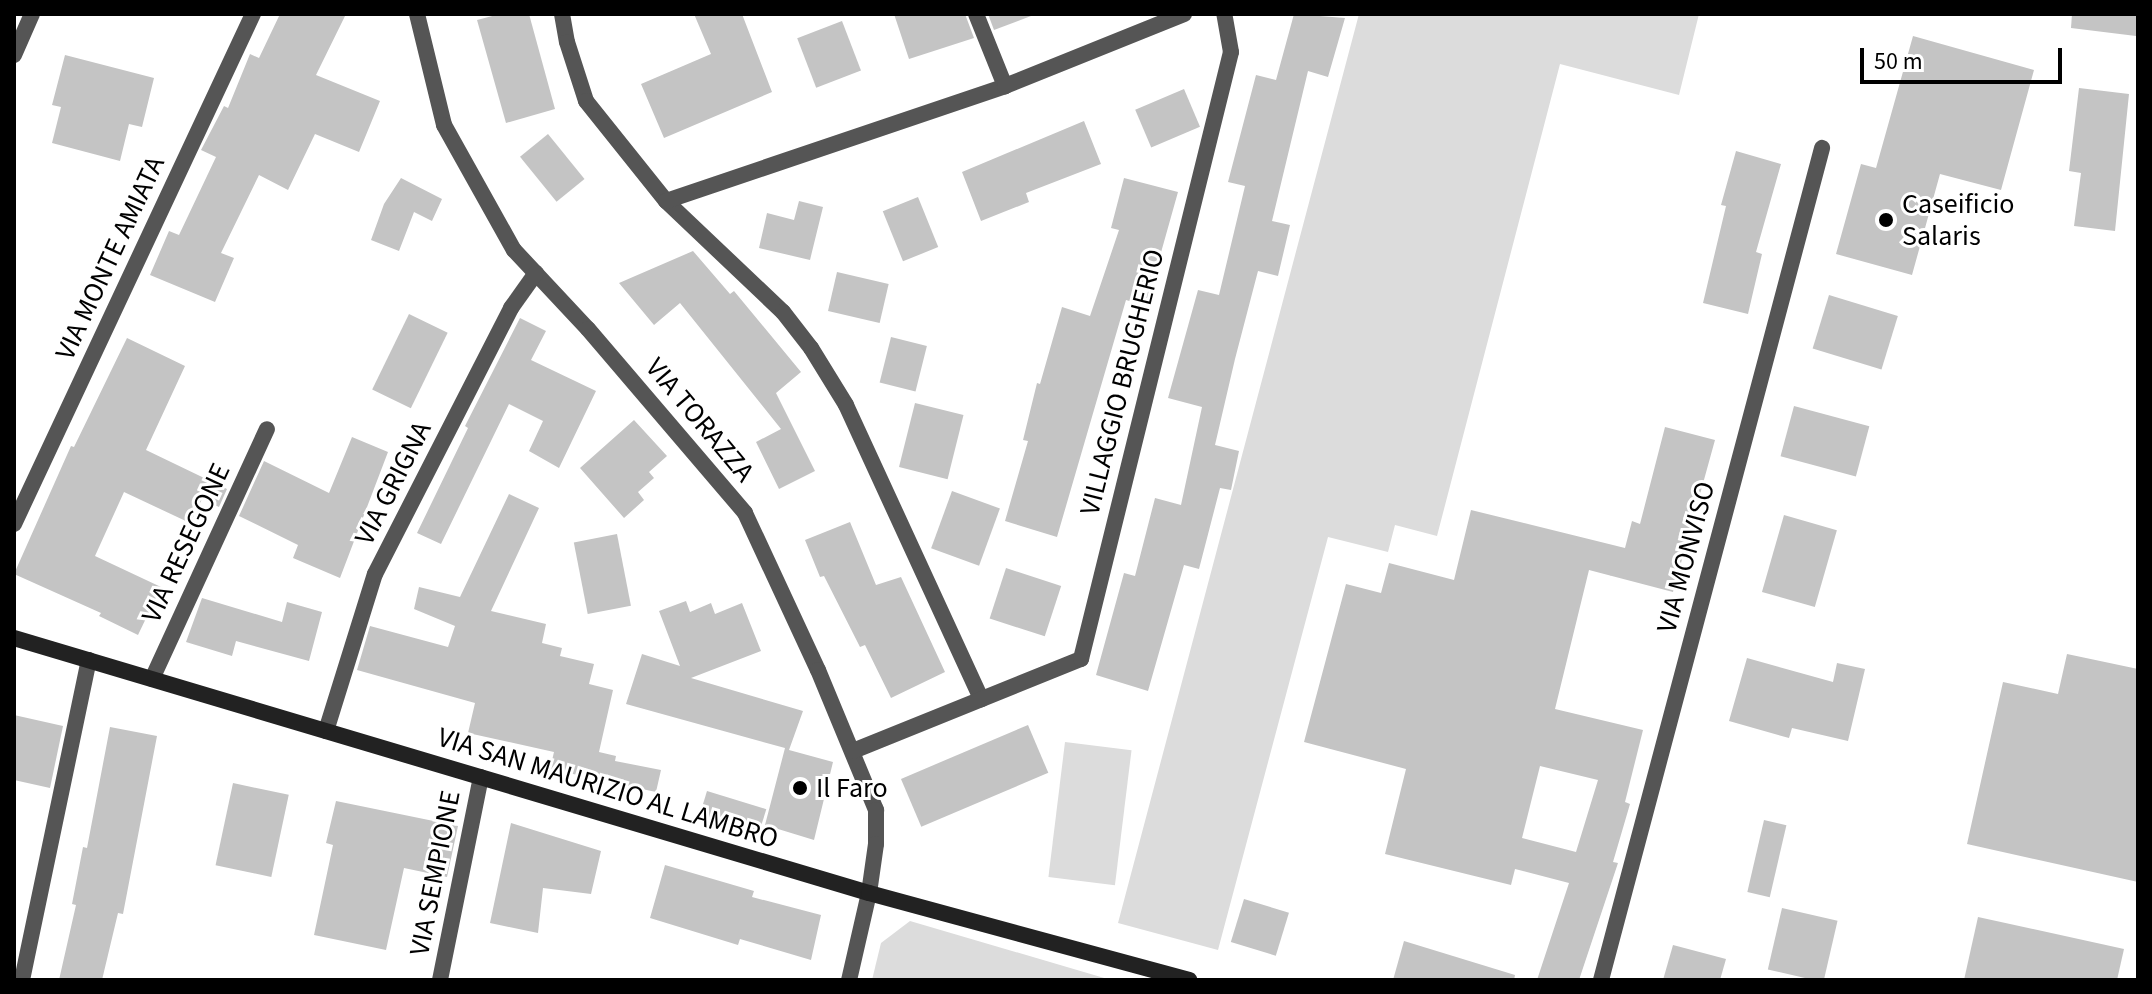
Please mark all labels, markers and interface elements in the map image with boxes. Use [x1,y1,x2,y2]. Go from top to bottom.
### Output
scale bar [1864,32,2066,82]
text: 50 m [1874,44,1923,79]
street label: VIA MONTE AMIATA [48,151,172,365]
place label: Caseificio Salaris [1902,187,2015,253]
marker: Caseificio Salaris [1877,211,1895,229]
street label: VILLAGGIO BRUGHERIO [1073,246,1171,518]
street label: VIA TORAZZA [639,351,761,489]
street label: VIA GRIGNA [348,416,438,550]
street label: VIA RESEGONE [134,458,238,628]
street label: VIA MONVISO [1650,478,1722,636]
street label: VIA SAN MAURIZIO AL LAMBRO [434,720,782,856]
place label: Il Faro [816,771,888,805]
marker: Il Faro [791,779,809,797]
street label: VIA SEMPIONE [403,788,467,958]

